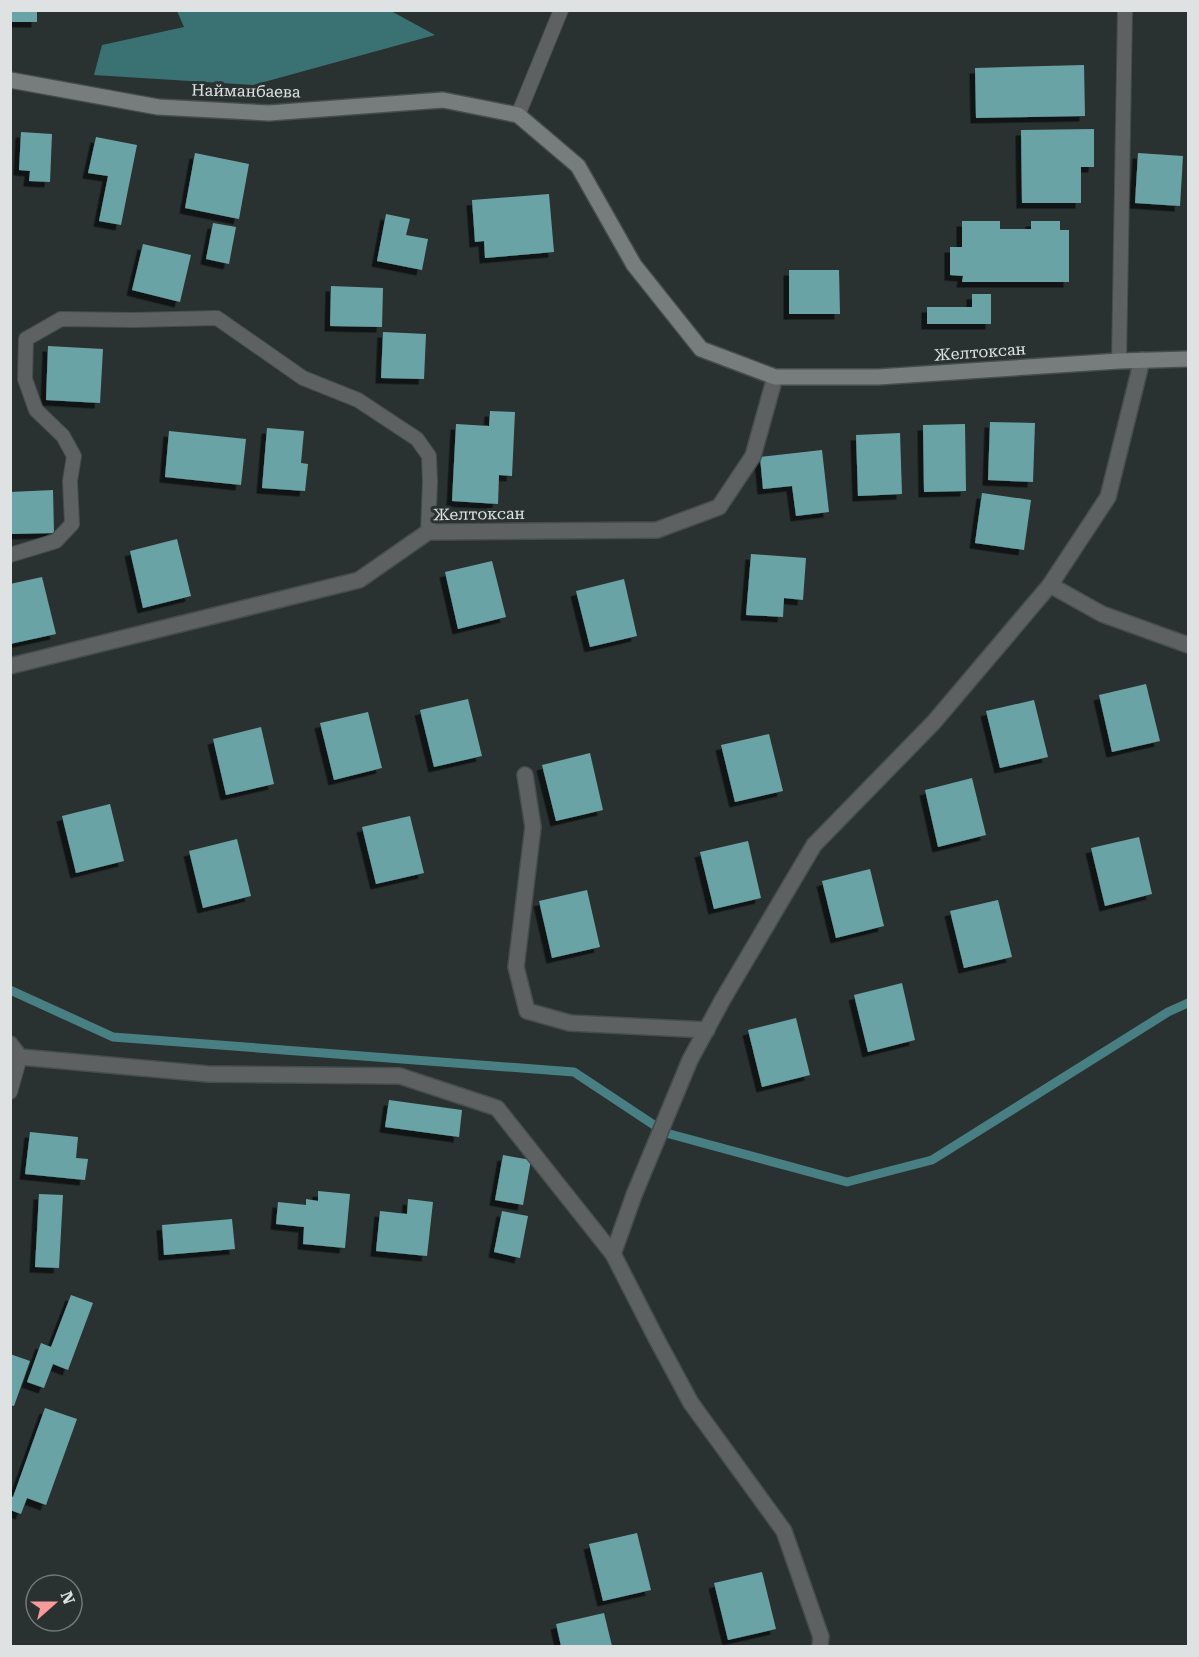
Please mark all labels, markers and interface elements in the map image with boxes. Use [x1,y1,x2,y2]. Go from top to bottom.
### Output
street label: Найманбаева [191,81,301,101]
street label: Желтоксан [934,339,1026,365]
street label: Желтоксан [433,504,525,524]
north arrow [24,1573,84,1633]
text: N [56,1589,79,1607]

